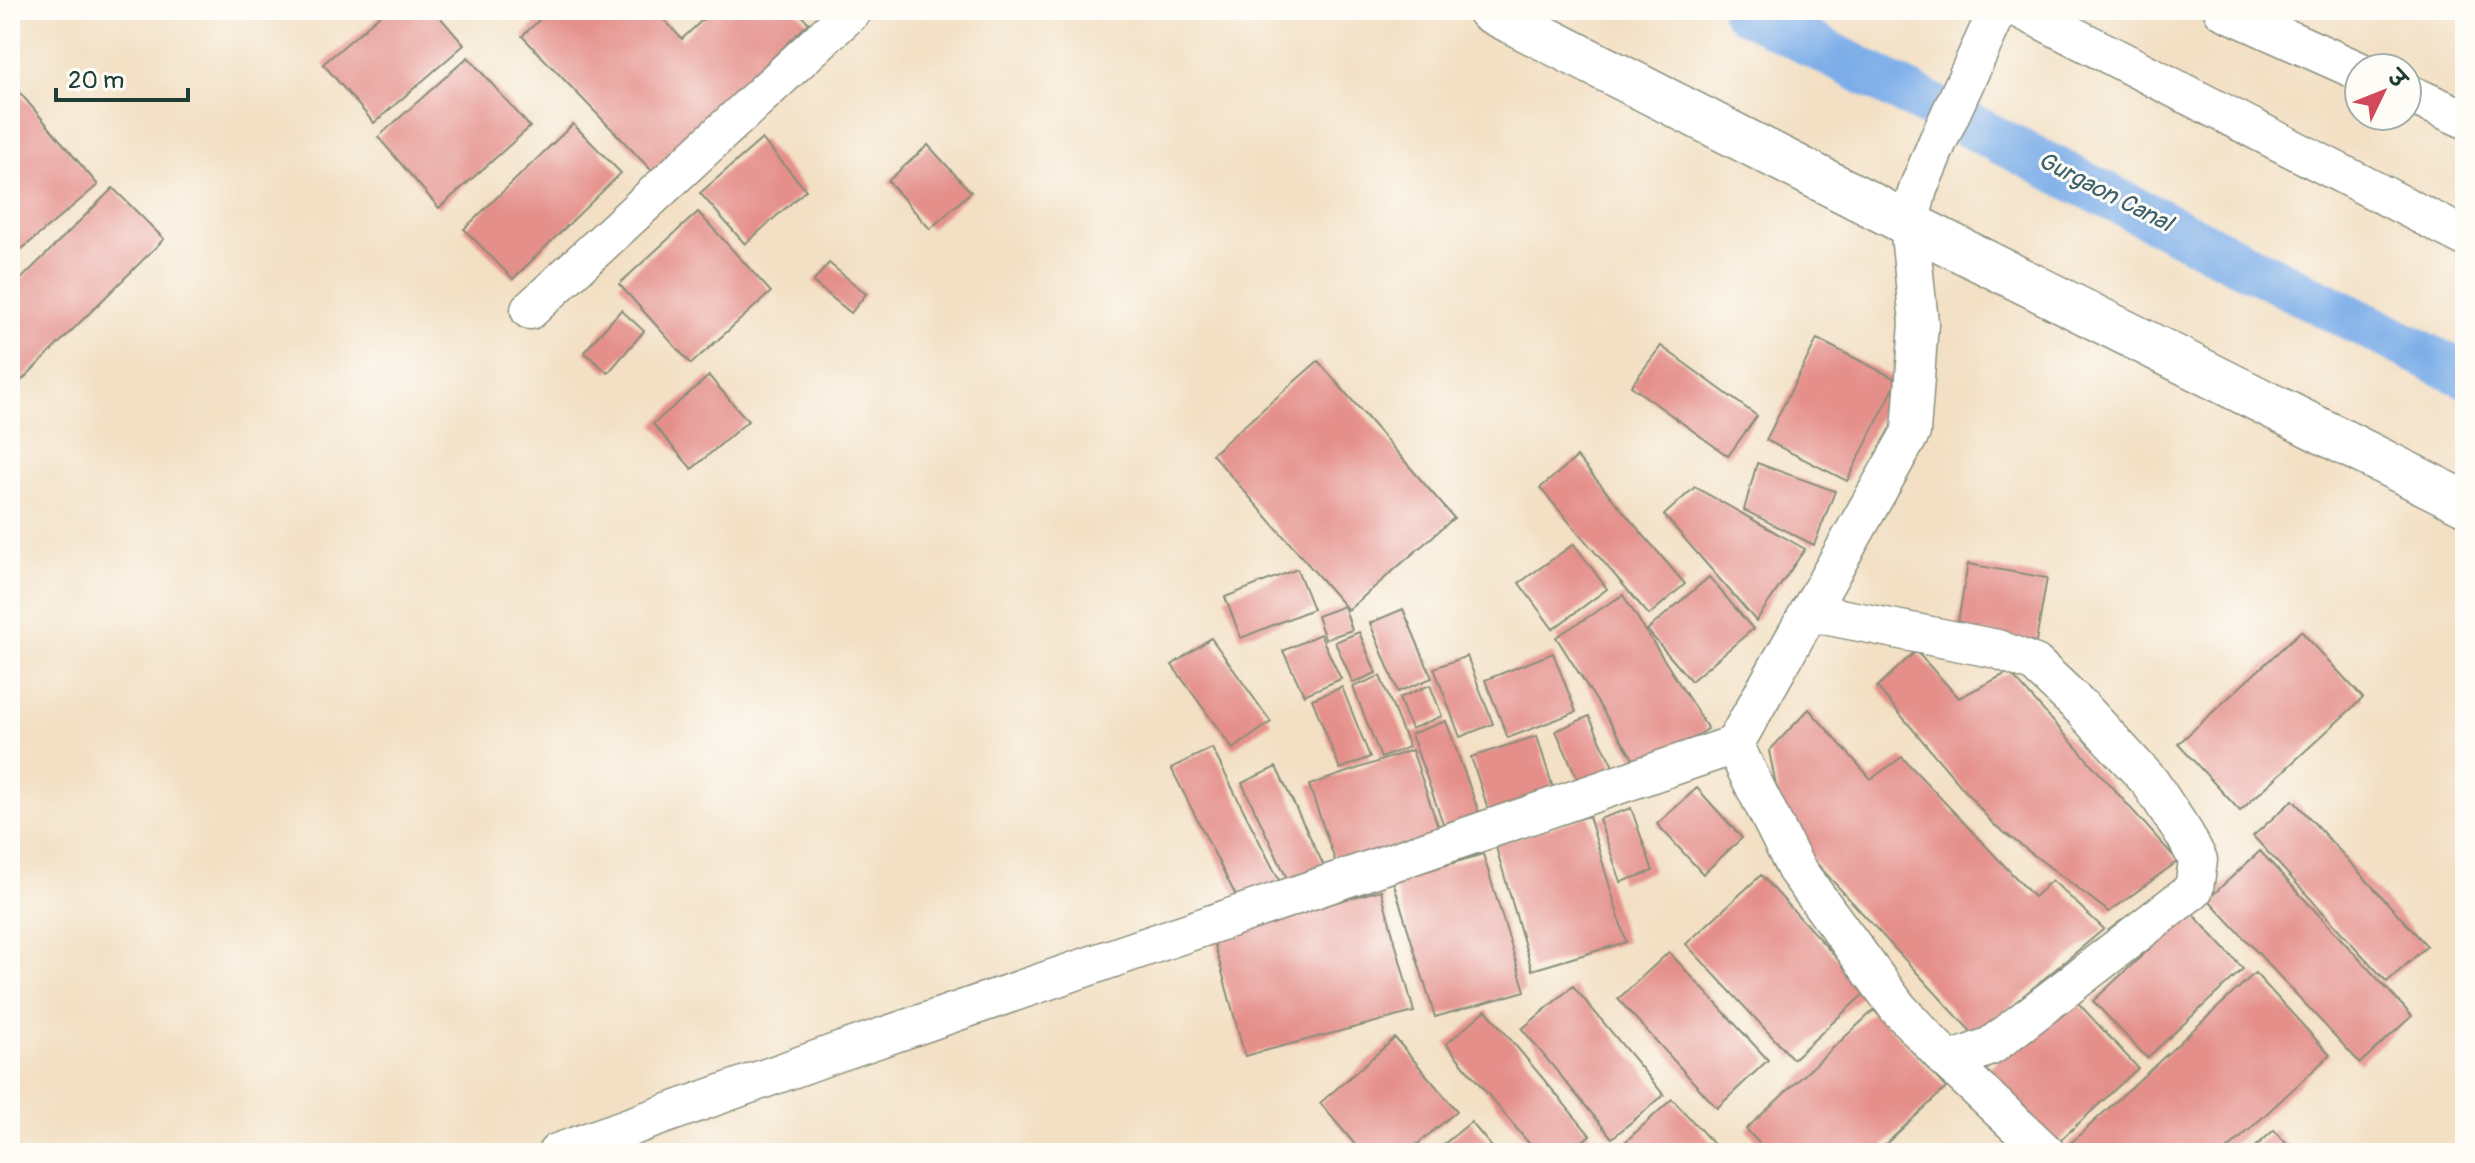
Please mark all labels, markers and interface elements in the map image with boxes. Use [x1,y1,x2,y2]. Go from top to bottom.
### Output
scale bar [56,52,188,102]
north arrow [2343,52,2423,132]
text: उ [2380,63,2414,96]
text: 20 m [68,66,124,95]
water label: Gurgaon Canal [2033,146,2179,239]

